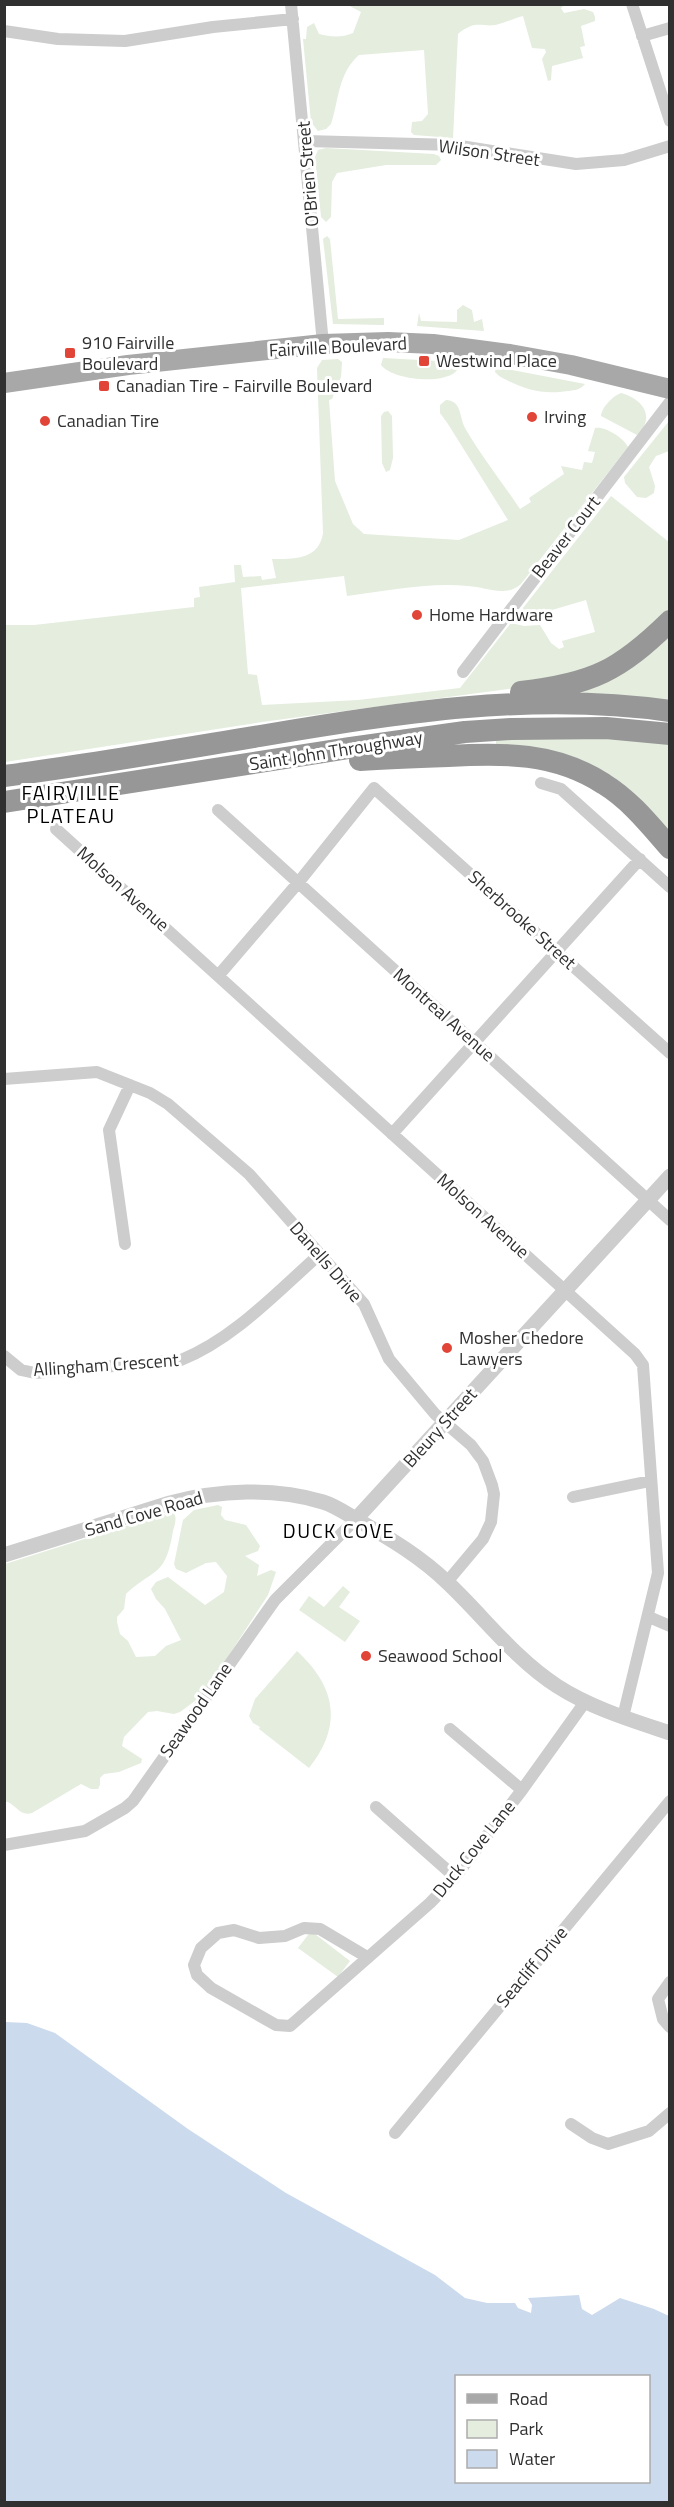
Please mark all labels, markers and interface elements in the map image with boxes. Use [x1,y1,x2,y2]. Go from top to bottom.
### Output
street label: O'Brien Street [289,119,326,228]
street label: Wilson Street [437,132,542,173]
place label: 910 Fairville Boulevard [82,329,174,377]
street label: Fairville Boulevard [268,329,408,364]
marker: 910 Fairville Boulevard [63,346,77,360]
place label: Westwind Place [436,347,557,374]
marker: Westwind Place [417,354,431,368]
place label: Canadian Tire - Fairville Boulevard [116,372,372,399]
marker: Canadian Tire - Fairville Boulevard [97,379,111,393]
place label: Irving [544,403,586,430]
place label: Canadian Tire [57,407,159,434]
marker: Irving [525,410,539,424]
marker: Canadian Tire [38,414,52,428]
street label: Beaver Court [525,489,607,584]
place label: Home Hardware [429,601,553,628]
marker: Home Hardware [410,608,424,622]
street label: Saint John Throughway [247,723,425,778]
district label: FAIRVILLE PLATEAU [21,777,121,831]
street label: Molson Avenue [71,840,176,938]
street label: Sherbrooke Street [462,864,583,976]
street label: Montreal Avenue [387,961,501,1068]
street label: Molson Avenue [431,1167,536,1265]
street label: Danells Drive [284,1215,369,1308]
place label: Mosher Chedore Lawyers [459,1324,584,1372]
marker: Mosher Chedore Lawyers [440,1341,454,1355]
street label: Allingham Crescent [32,1346,180,1383]
street label: Bleury Street [396,1381,483,1474]
street label: Sand Cove Road [82,1484,206,1543]
district label: DUCK COVE [283,1515,395,1546]
place label: Seawood School [378,1642,502,1669]
marker: Seawood School [359,1649,373,1663]
street label: Seawood Lane [153,1657,238,1763]
street label: Duck Cove Lane [426,1794,521,1903]
street label: Seacliff Drive [489,1920,574,2013]
legend [455,2375,650,2483]
text: Road [509,2385,548,2412]
text: Park [509,2415,544,2442]
text: Water [509,2445,555,2472]

